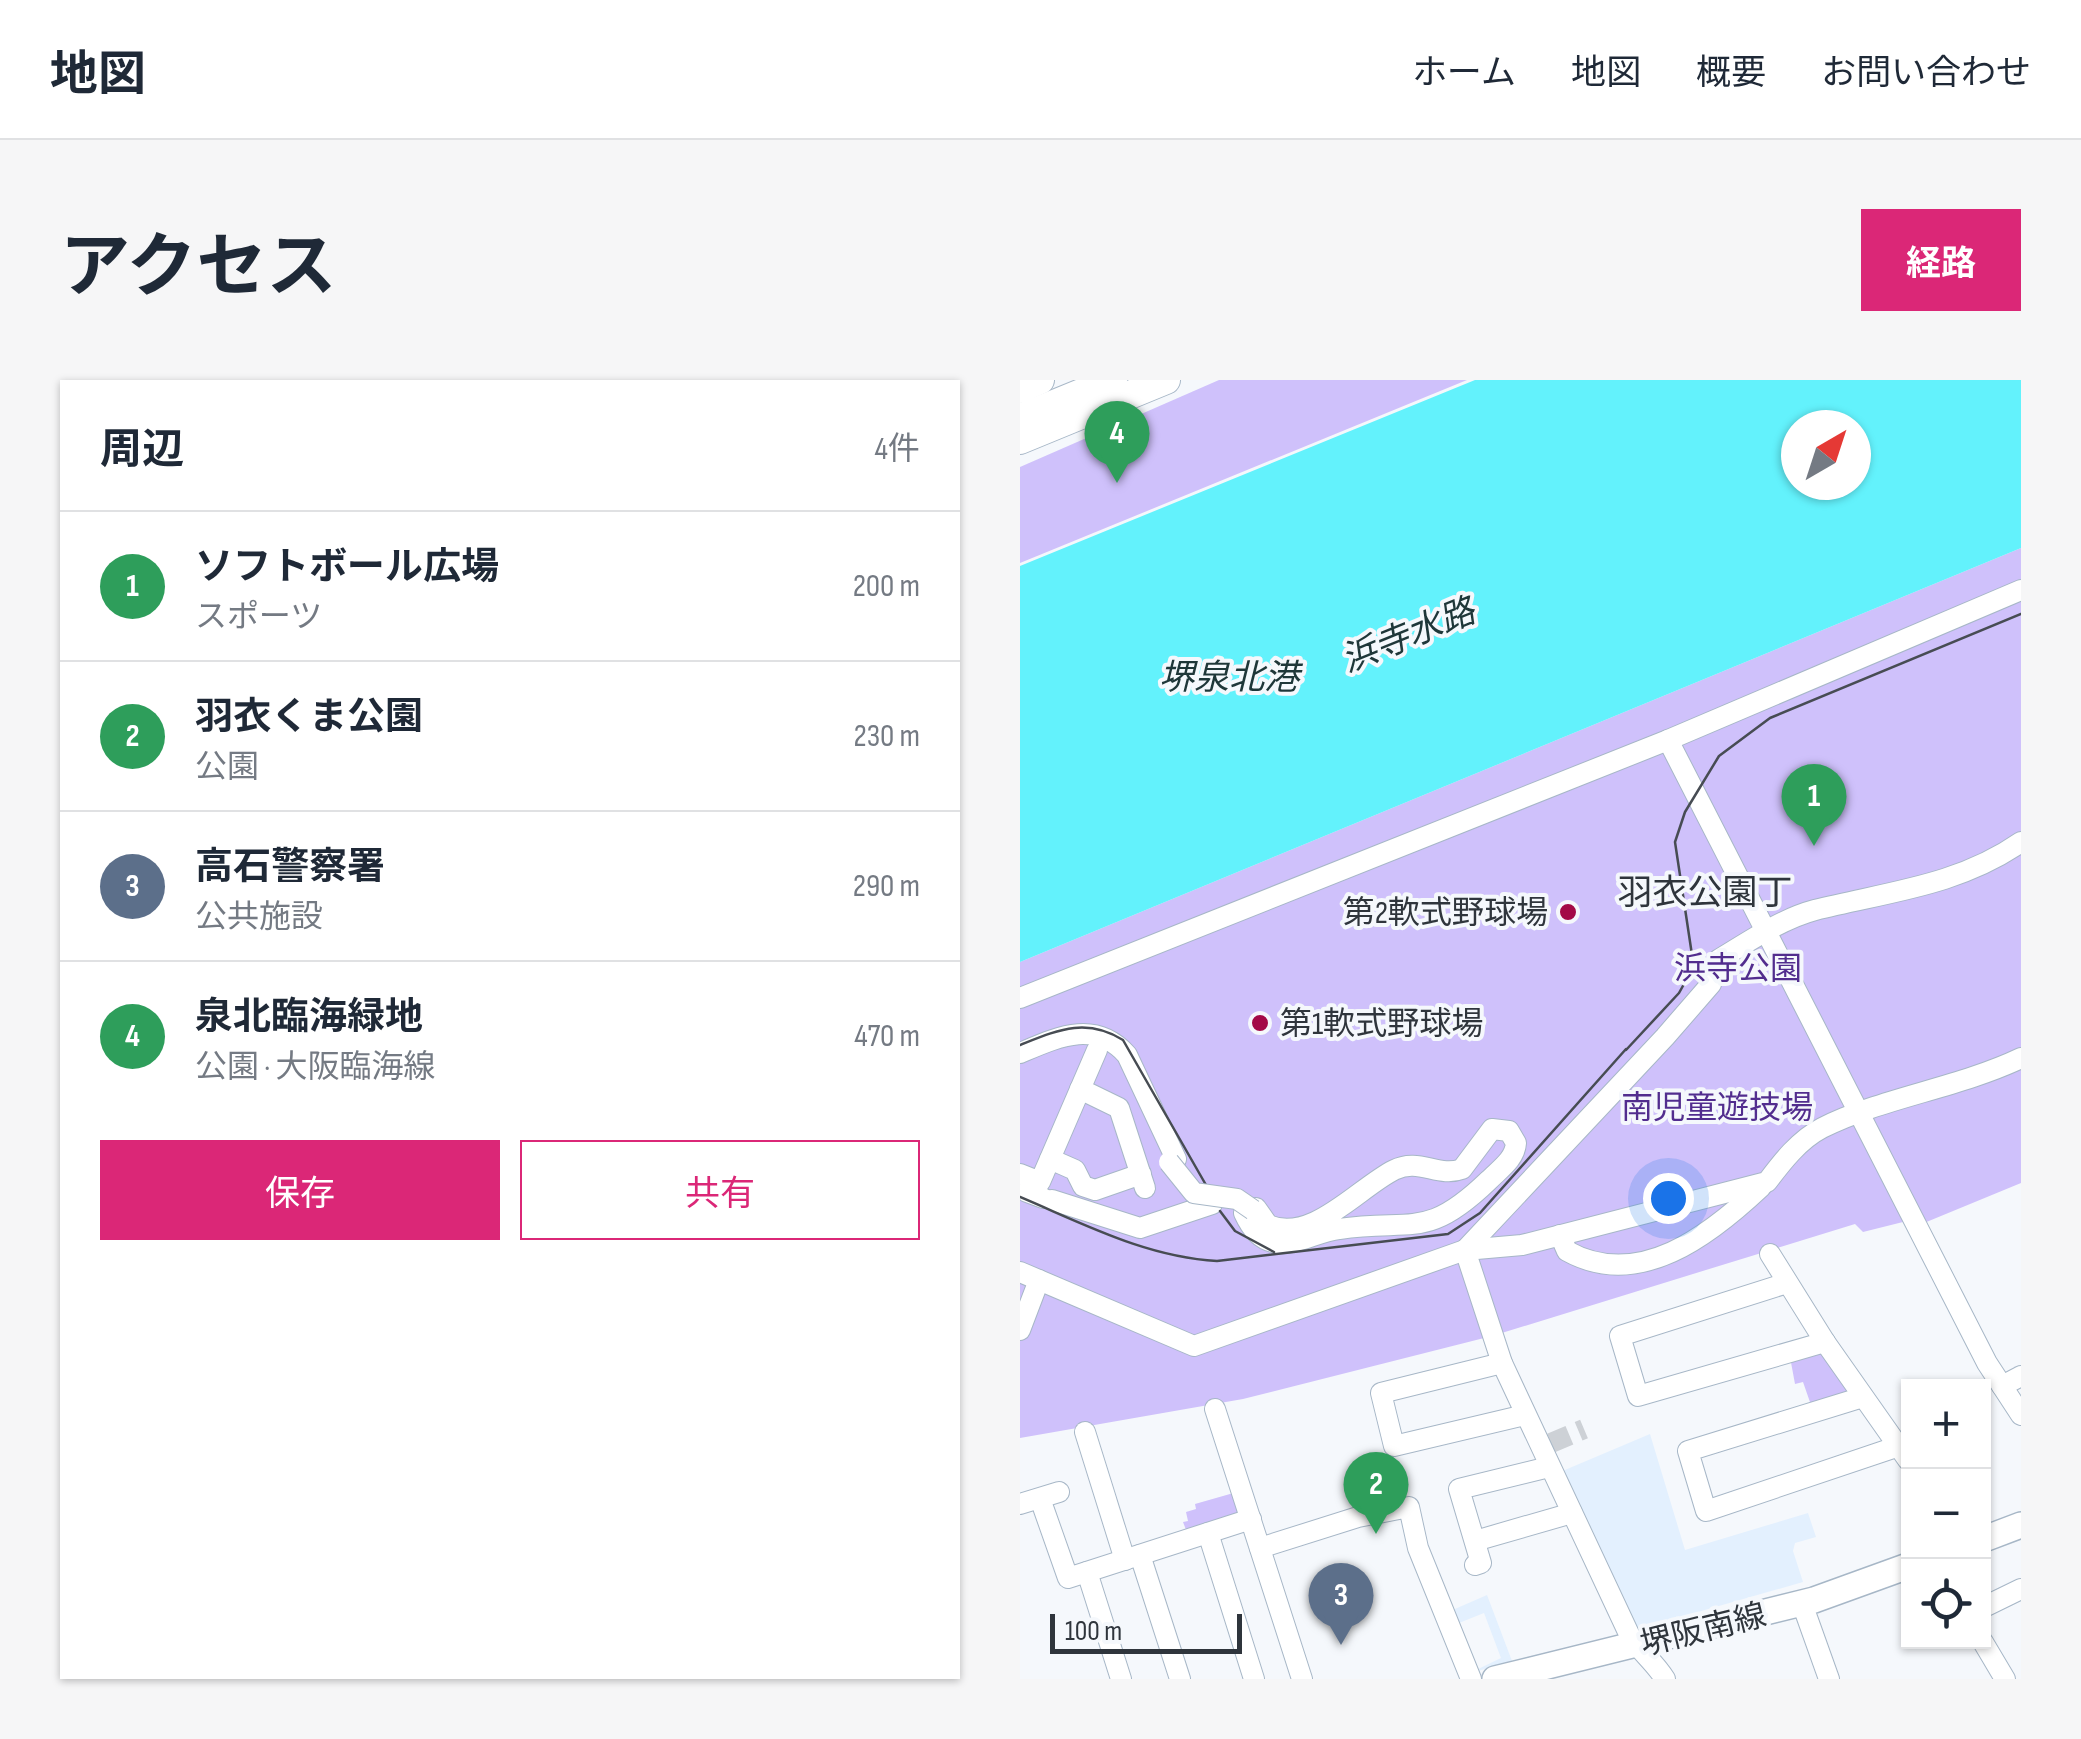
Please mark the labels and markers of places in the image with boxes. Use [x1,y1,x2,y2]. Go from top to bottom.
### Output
pin: 4 [1084,401,1150,483]
pin: 1 [1782,764,1846,846]
place label: 第2軟式野球場 [1343,894,1548,933]
marker: 第2軟式野球場 [1557,901,1579,923]
place label: 第1軟式野球場 [1280,1005,1483,1044]
marker: 第1軟式野球場 [1249,1012,1271,1034]
pin: 2 [1344,1452,1408,1534]
pin: 3 [1308,1562,1374,1645]

